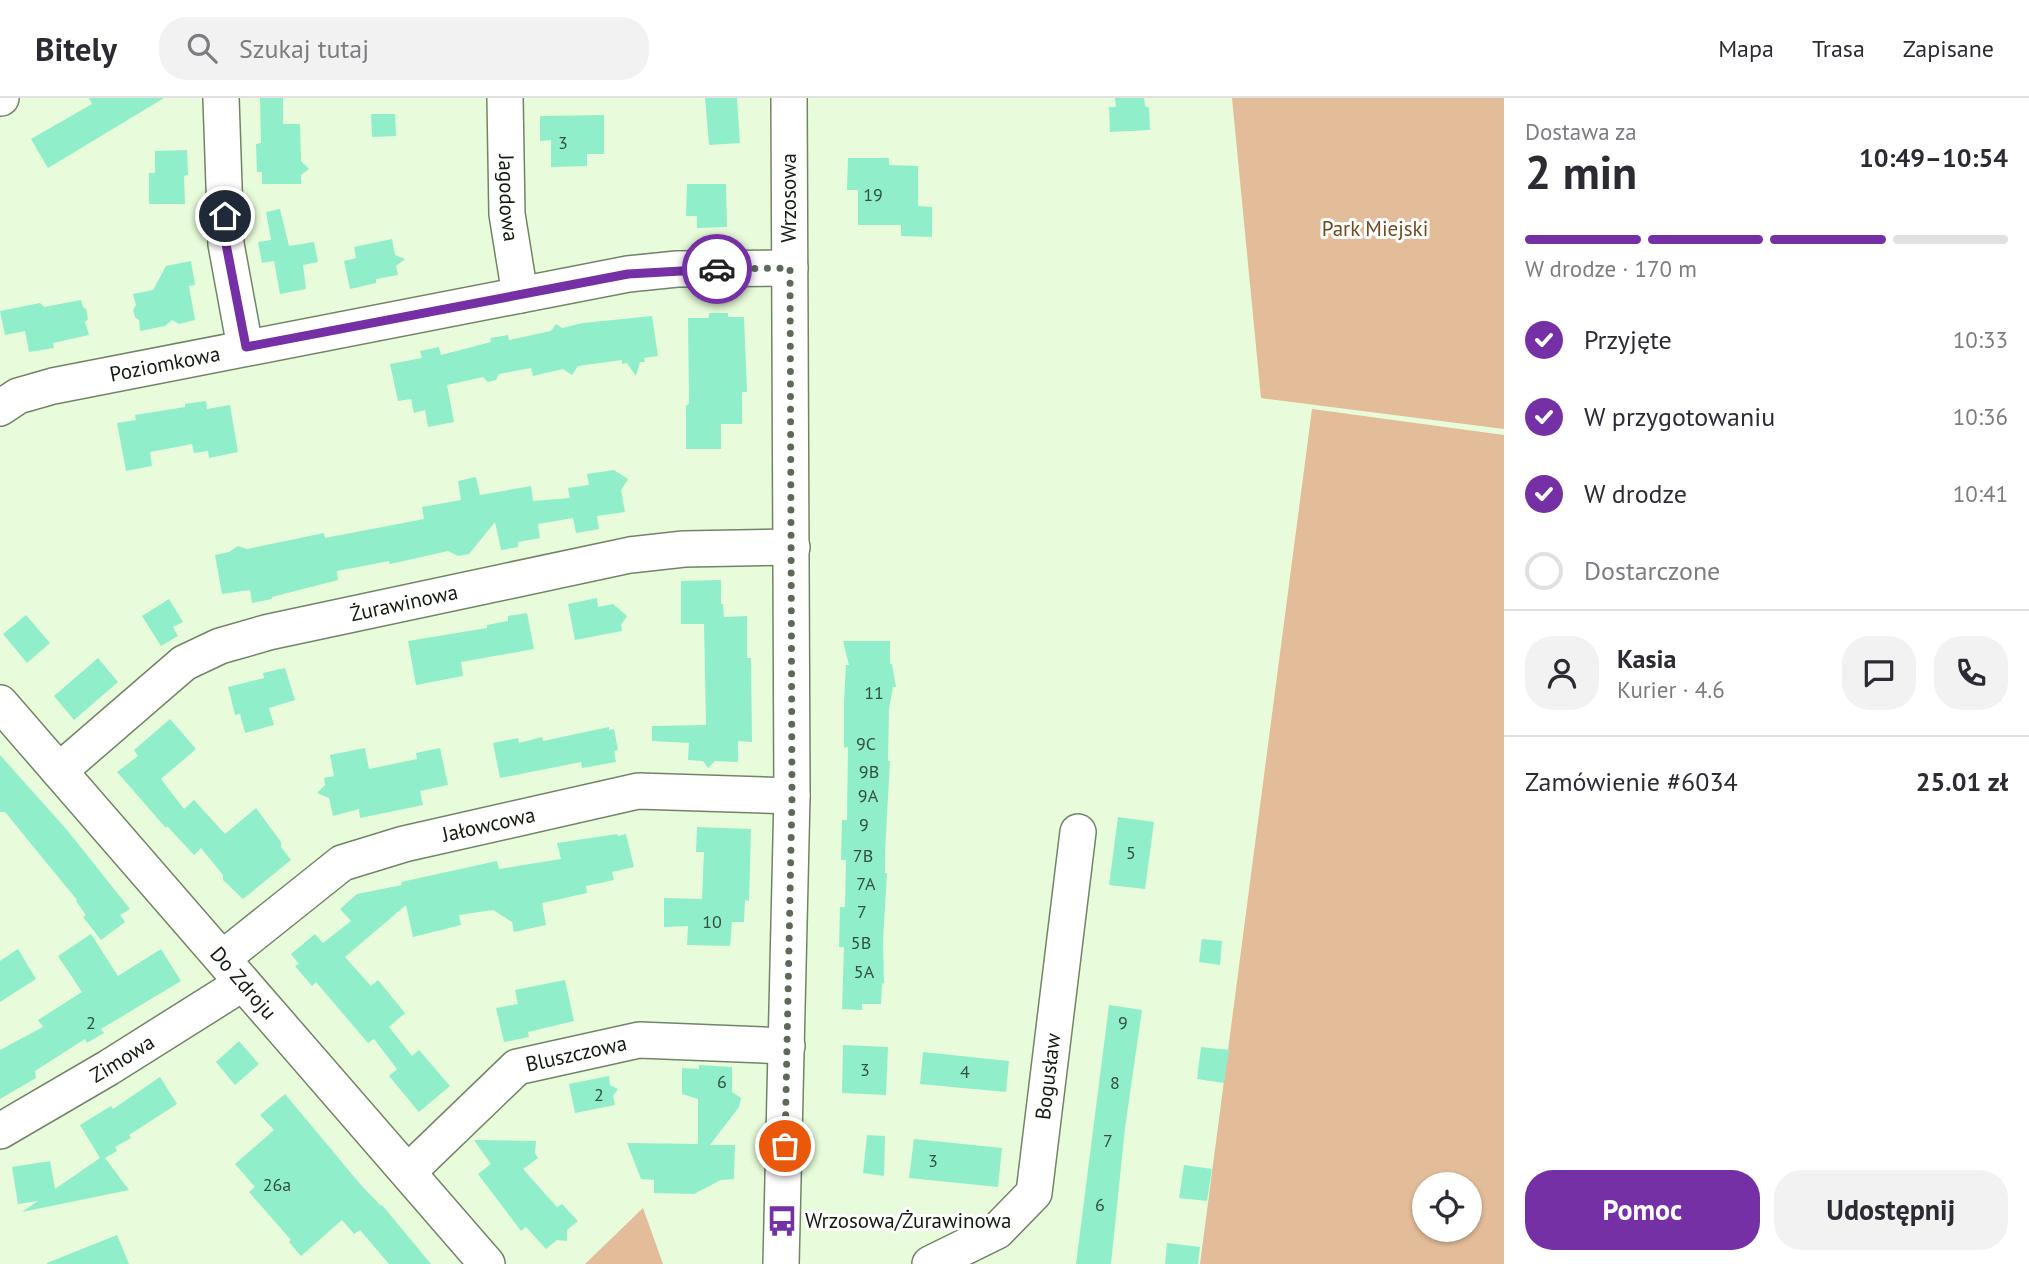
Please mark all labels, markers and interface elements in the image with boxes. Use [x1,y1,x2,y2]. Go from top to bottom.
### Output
search box [159,17,649,80]
text: Bitely [35,27,117,70]
icon: search [183,29,221,67]
text: Szukaj tutaj [239,32,369,65]
text: Mapa [1718,33,1774,64]
text: Trasa [1812,33,1865,64]
text: Zapisane [1903,33,1994,64]
text: Dostawa za [1525,117,1637,146]
house number: 3 [558,131,568,154]
text: 10:49–10:54 [1859,141,2008,174]
text: 2 min [1525,142,1637,202]
street label: Jagodowa [493,153,525,243]
street label: Wrzosowa [775,153,802,243]
house number: 19 [863,183,883,206]
pin [195,186,255,246]
icon: home [206,197,244,235]
park label: Park Miejski [1322,215,1428,242]
courier [682,234,752,304]
icon: car [698,250,736,288]
text: W drodze · 170 m [1525,254,1697,283]
icon: check [1525,321,1563,359]
text: Przyjęte [1584,323,1672,356]
text: 10:33 [1953,325,2008,354]
street label: Poziomkowa [107,340,222,388]
icon: check [1525,398,1563,436]
text: W przygotowaniu [1584,400,1775,433]
text: 10:36 [1953,402,2008,431]
icon: check [1525,475,1563,513]
text: W drodze [1584,477,1687,510]
text: 10:41 [1953,479,2008,508]
text: Dostarczone [1584,554,1720,587]
street label: Żurawinowa [348,578,460,627]
button: person [1525,636,1599,710]
button: chat [1842,636,1916,710]
button: phone [1934,636,2008,710]
text: Kasia [1617,642,1676,675]
text: Kurier · 4.6 [1617,675,1725,704]
house number: 11 [864,681,884,704]
house number: 9C [856,732,876,755]
house number: 9B [859,760,879,783]
text: Zamówienie #6034 [1525,765,1738,798]
text: 25.01 zł [1916,765,2008,798]
house number: 9A [858,784,879,807]
street label: Jałowcowa [438,801,538,848]
house number: 9 [859,813,869,836]
house number: 5 [1126,841,1136,864]
house number: 7B [853,844,873,867]
house number: 7A [856,872,876,895]
house number: 7 [857,900,867,923]
house number: 10 [702,910,722,933]
house number: 5B [851,931,871,954]
street label: Do Zdroju [204,941,283,1025]
house number: 5A [854,960,875,983]
house number: 2 [86,1011,96,1034]
house number: 9 [1118,1011,1128,1034]
street label: Zimowa [85,1028,159,1089]
street label: Bluszczowa [523,1029,629,1078]
street label: Bogusław [1029,1031,1066,1121]
house number: 3 [860,1058,870,1081]
house number: 4 [960,1060,970,1083]
house number: 6 [717,1070,727,1093]
house number: 8 [1110,1071,1120,1094]
house number: 2 [594,1083,604,1106]
pin [755,1116,815,1176]
icon: bag [766,1127,804,1165]
house number: 7 [1103,1129,1113,1152]
house number: 3 [928,1149,938,1172]
button: Pomoc [1525,1170,1760,1250]
button: Udostępnij [1774,1170,2008,1250]
map controls [1412,1172,1482,1242]
button: locate [1412,1172,1482,1242]
house number: 26a [263,1173,291,1196]
house number: 6 [1095,1193,1105,1216]
bus stop icon: Wrzosowa/Żurawinowa [765,1204,799,1238]
place label: Wrzosowa/Żurawinowa [805,1207,1011,1234]

